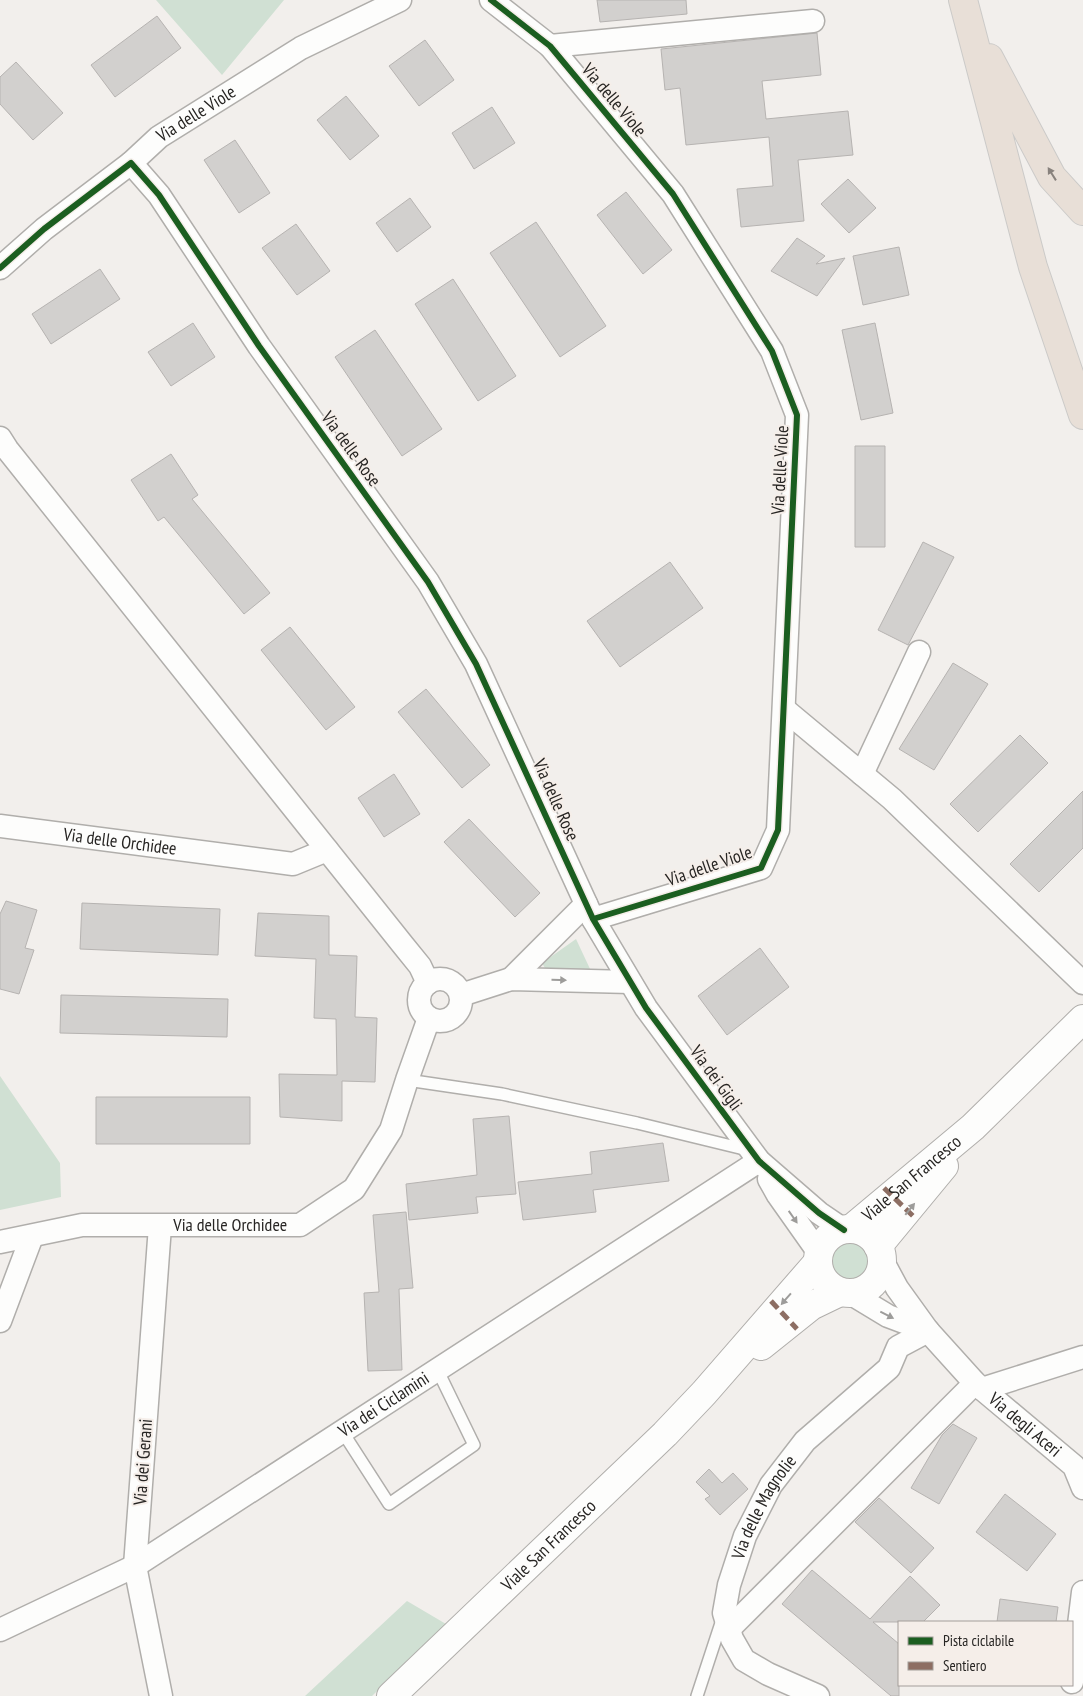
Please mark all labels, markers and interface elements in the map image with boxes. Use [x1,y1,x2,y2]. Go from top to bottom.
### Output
street label: Via delle Viole [576,57,652,141]
street label: Via delle Viole [151,80,240,147]
one-way arrow [1047,167,1056,181]
street label: Via delle Rose [316,406,386,491]
street label: Via delle Viole [766,425,793,516]
street label: Via delle Rose [528,754,585,844]
street label: Via delle Orchidee [61,822,178,860]
street label: Via delle Viole [662,840,755,891]
one-way arrow [552,976,568,984]
street label: Via dei Gigli [685,1040,748,1115]
street label: Viale San Francesco [856,1130,966,1227]
one-way arrow [904,1203,915,1216]
one-way arrow [788,1210,798,1224]
street label: Via delle Orchidee [172,1213,287,1236]
one-way arrow [780,1292,792,1304]
one-way arrow [880,1311,895,1319]
street label: Via dei Ciclamini [333,1366,433,1443]
street label: Via degli Aceri [983,1387,1066,1462]
street label: Via dei Gerani [128,1418,157,1507]
street label: Via delle Magnolie [726,1450,801,1563]
street label: Viale San Francesco [495,1494,601,1596]
legend [898,1621,1073,1686]
text: Pista ciclabile [943,1631,1014,1650]
text: Sentiero [943,1656,986,1675]

